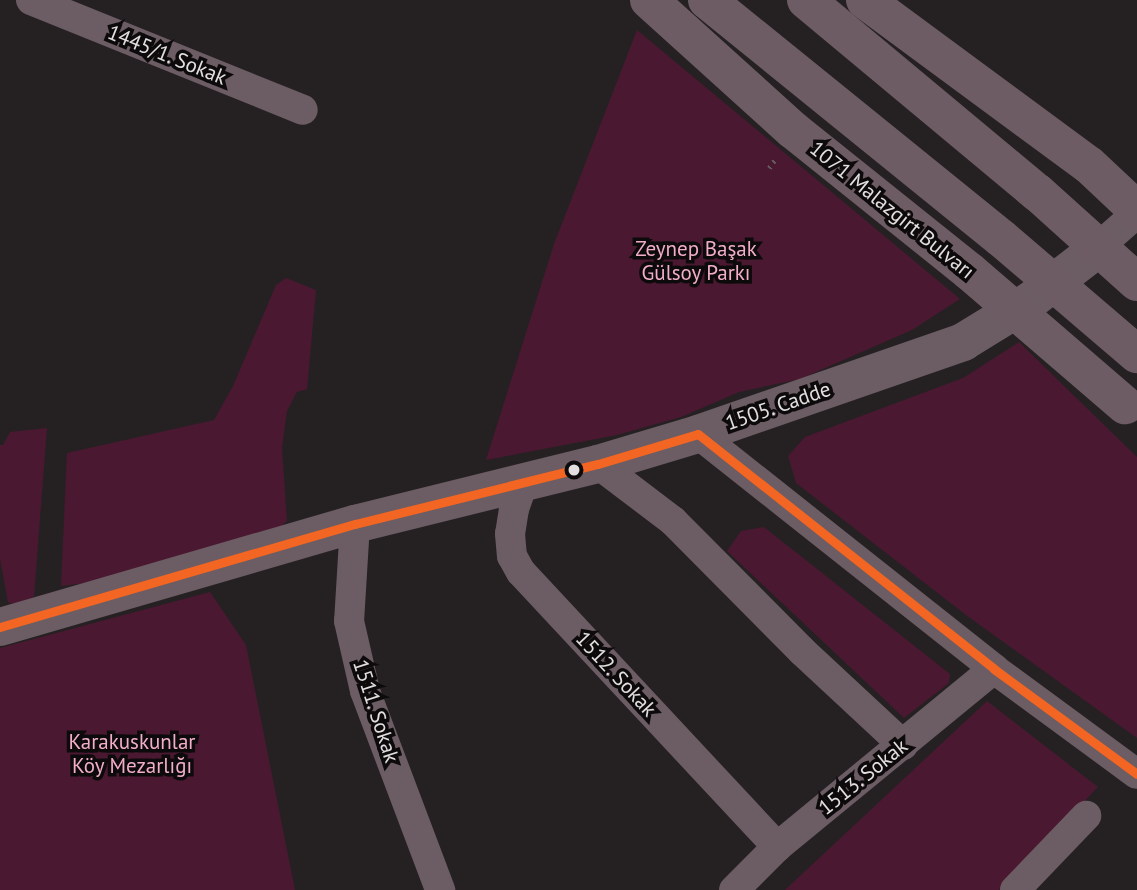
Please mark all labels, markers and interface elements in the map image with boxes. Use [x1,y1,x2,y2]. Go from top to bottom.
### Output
street label: 1445/1. Sokak [103,19,231,91]
street label: 1071 Malazgirt Bulvarı [805,136,979,284]
park label: Zeynep Başak Gülsoy Parkı [635,236,757,286]
street label: 1505. Cadde [721,376,835,436]
unlabelled marker [567,463,581,477]
street label: 1512. Sokak [570,626,662,722]
street label: 1511. Sokak [347,655,405,767]
park label: Karakuskunlar Köy Mezarlığı [69,729,195,779]
street label: 1513. Sokak [813,733,913,821]

